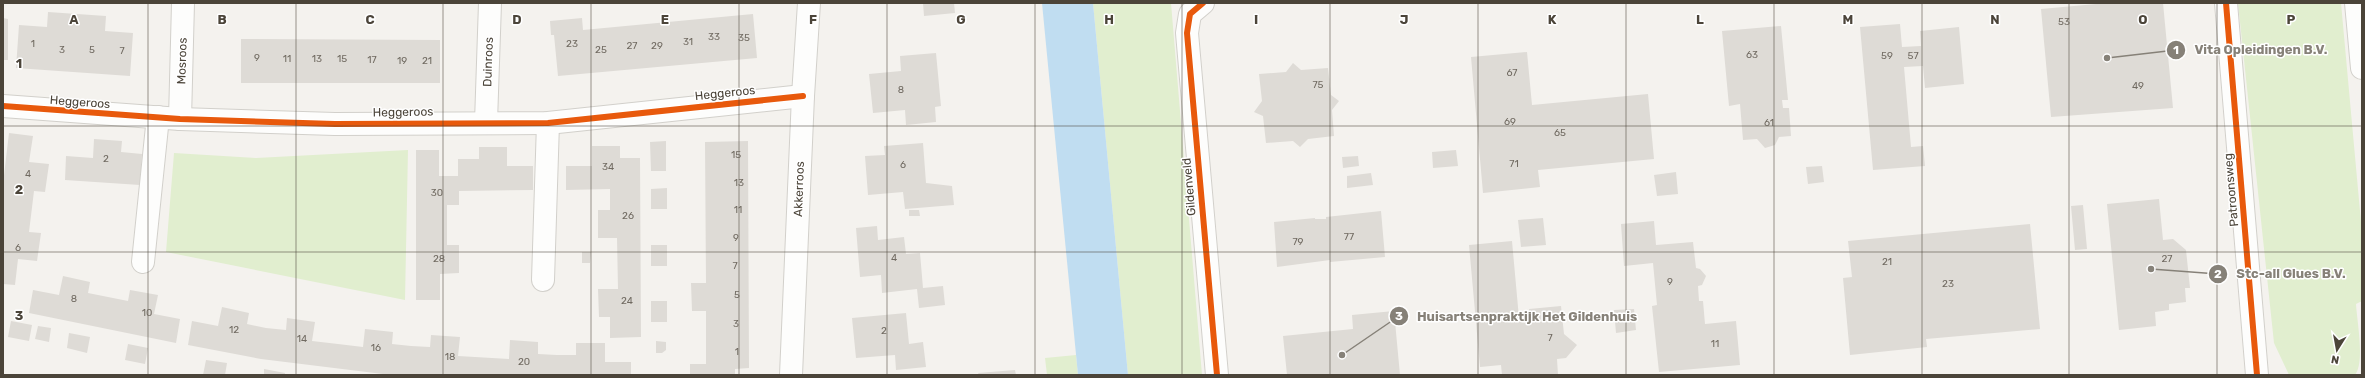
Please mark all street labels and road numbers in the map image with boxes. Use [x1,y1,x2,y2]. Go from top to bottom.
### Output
street label: Mosroos [174,37,190,85]
street label: Duinroos [480,37,496,87]
street label: Heggeroos [694,83,756,103]
street label: Heggeroos [49,93,111,111]
street label: Heggeroos [373,104,433,120]
street label: Patroonsweg [2221,153,2241,227]
street label: Gildenveld [1179,157,1199,217]
street label: Akkerroos [791,161,807,217]

